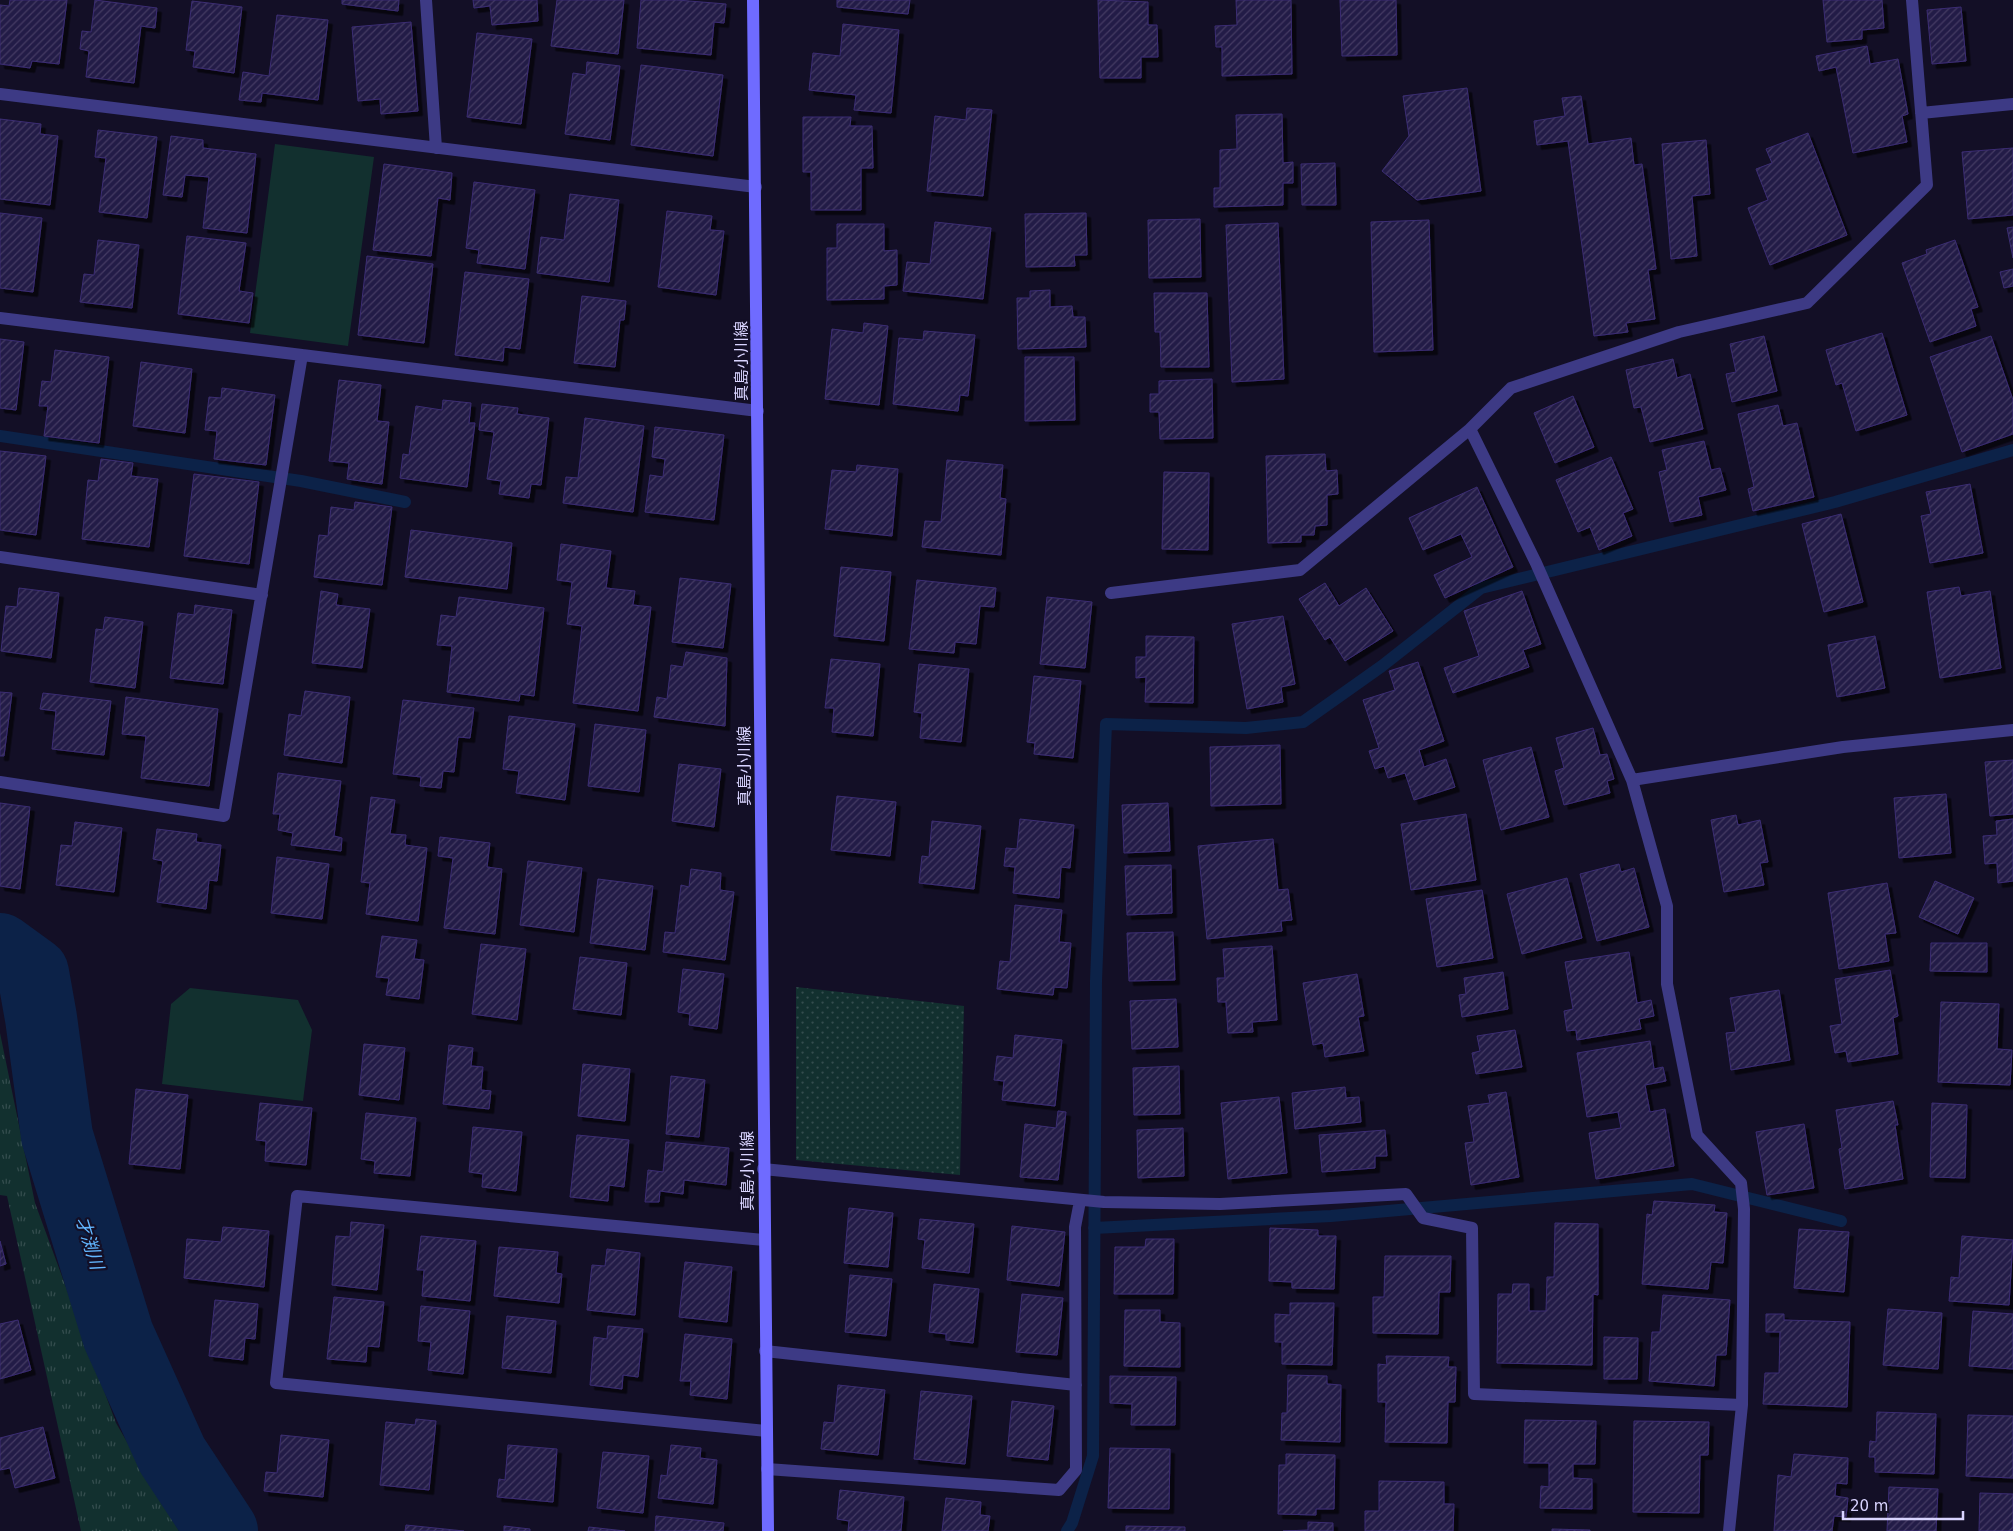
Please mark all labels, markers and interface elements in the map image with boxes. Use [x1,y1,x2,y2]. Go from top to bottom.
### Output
street label: 真島小川線 [732,321,751,401]
street label: 真島小川線 [735,726,754,806]
street label: 真島小川線 [738,1131,757,1211]
water label: 才渕川 [72,1214,109,1274]
scale bar [1843,1488,1963,1520]
text: 20 m [1850,1497,1888,1515]

